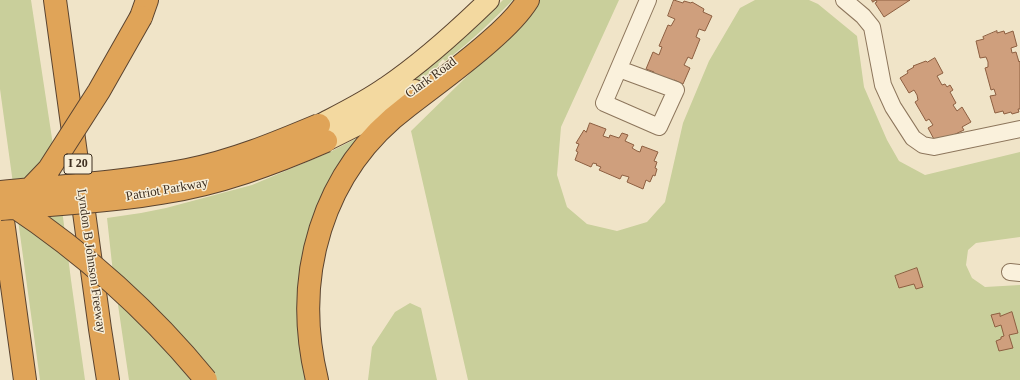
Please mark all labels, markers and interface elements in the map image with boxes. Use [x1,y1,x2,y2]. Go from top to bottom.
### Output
street label: Clark Road [402,54,460,102]
road number: I 20 [64,154,92,174]
street label: Patriot Parkway [125,175,209,205]
street label: Lyndon B Johnson Freeway [73,188,109,334]

